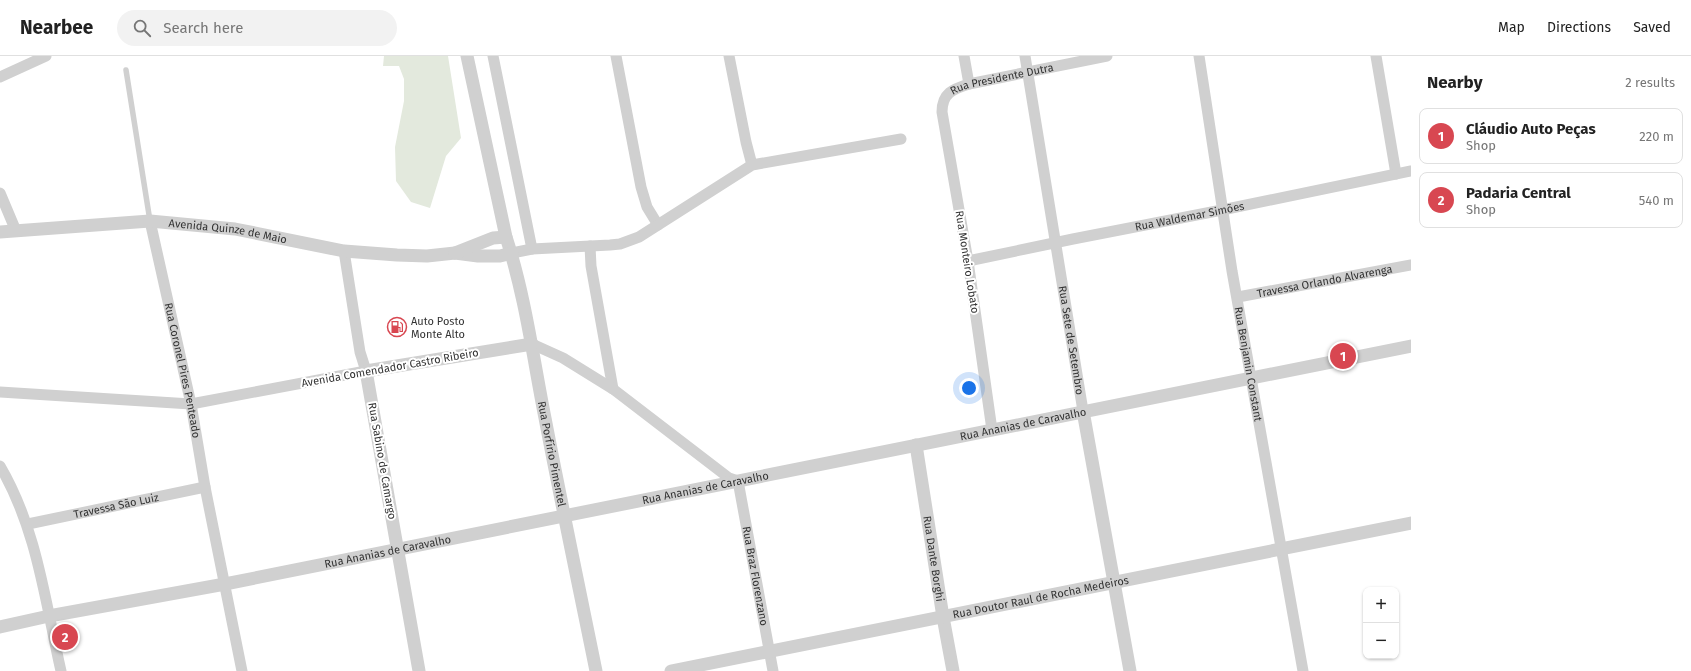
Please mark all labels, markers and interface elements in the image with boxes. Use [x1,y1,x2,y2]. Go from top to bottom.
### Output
search box [117,10,397,46]
text: Nearbee [20,16,93,39]
icon: search [131,17,153,39]
text: Search here [163,19,243,37]
text: Map [1498,19,1525,36]
text: Directions [1547,19,1611,36]
text: Saved [1633,19,1671,36]
street label: Rua Presidente Dutra [948,61,1055,97]
text: Nearby [1427,72,1482,93]
text: 2 results [1625,75,1675,90]
text: Cláudio Auto Peças [1466,120,1596,138]
text: 1 [1438,129,1444,144]
text: 220 m [1639,129,1674,144]
text: Shop [1466,138,1496,153]
text: Padaria Central [1466,184,1571,202]
text: 2 [1438,193,1444,208]
text: 540 m [1639,193,1674,208]
street label: Rua Waldemar Simões [1134,199,1245,233]
text: Shop [1466,202,1496,217]
street label: Rua Monteiro Lobato [952,210,982,314]
street label: Avenida Quinze de Maio [168,216,288,246]
street label: Travessa Orlando Alvarenga [1256,262,1393,300]
street label: Rua Sete de Setembro [1056,285,1087,396]
street label: Rua Coronel Pires Penteado [162,302,203,439]
street label: Rua Benjamin Constant [1232,306,1265,423]
place label: Auto Posto Monte Alto [411,315,465,341]
fuel station icon: Auto Posto Monte Alto [386,316,408,338]
pin: 1 [1330,341,1356,371]
street label: Avenida Comendador Castro Ribeiro [300,346,480,390]
your location [959,378,979,398]
street label: Rua Porfírio Pimentel [535,400,569,508]
street label: Rua Sabino de Camargo [365,402,399,520]
street label: Rua Ananias de Caravalho [959,405,1087,443]
street label: Rua Ananias de Caravalho [641,469,770,507]
street label: Travessa São Luiz [72,490,160,521]
street label: Rua Dante Borghi [921,515,947,602]
street label: Rua Braz Florenzano [740,525,771,627]
street label: Rua Ananias de Caravalho [323,532,452,570]
street label: Rua Doutor Raul de Rocha Medeiros [952,573,1130,621]
map controls [1363,587,1399,659]
button: + [1363,587,1399,623]
pin: 2 [52,622,78,652]
button: − [1363,623,1399,659]

